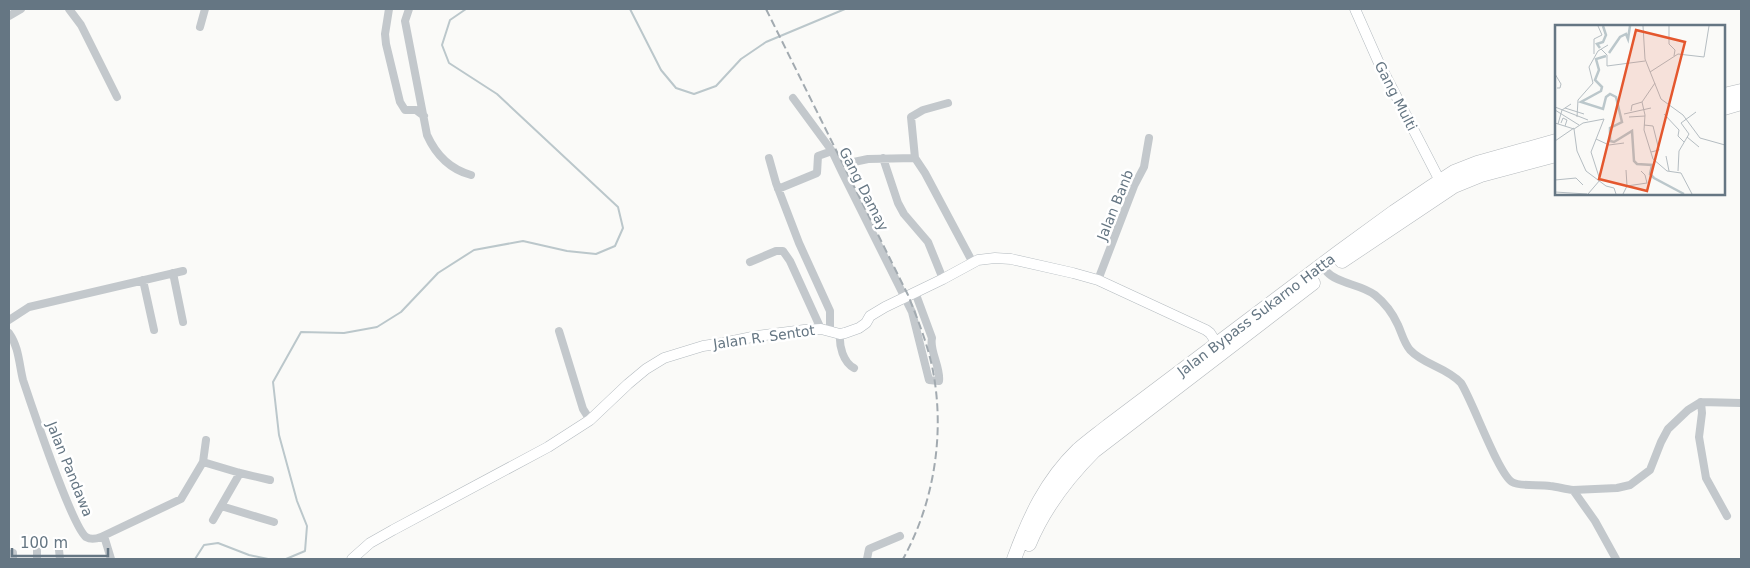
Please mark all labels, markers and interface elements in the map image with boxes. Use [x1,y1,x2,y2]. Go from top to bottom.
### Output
inset map [1555,25,1725,195]
street label: Gang Multi [1372,59,1420,133]
street label: Gang Damay [836,145,892,233]
street label: Jalan Banb [1093,167,1136,243]
street label: Jalan Bypass Sukarno Hatta [1173,250,1338,380]
street label: Jalan R. Sentot [711,322,816,352]
street label: Jalan Pandawa [43,418,96,519]
scale bar [12,526,109,558]
text: 100 m [20,534,68,552]

